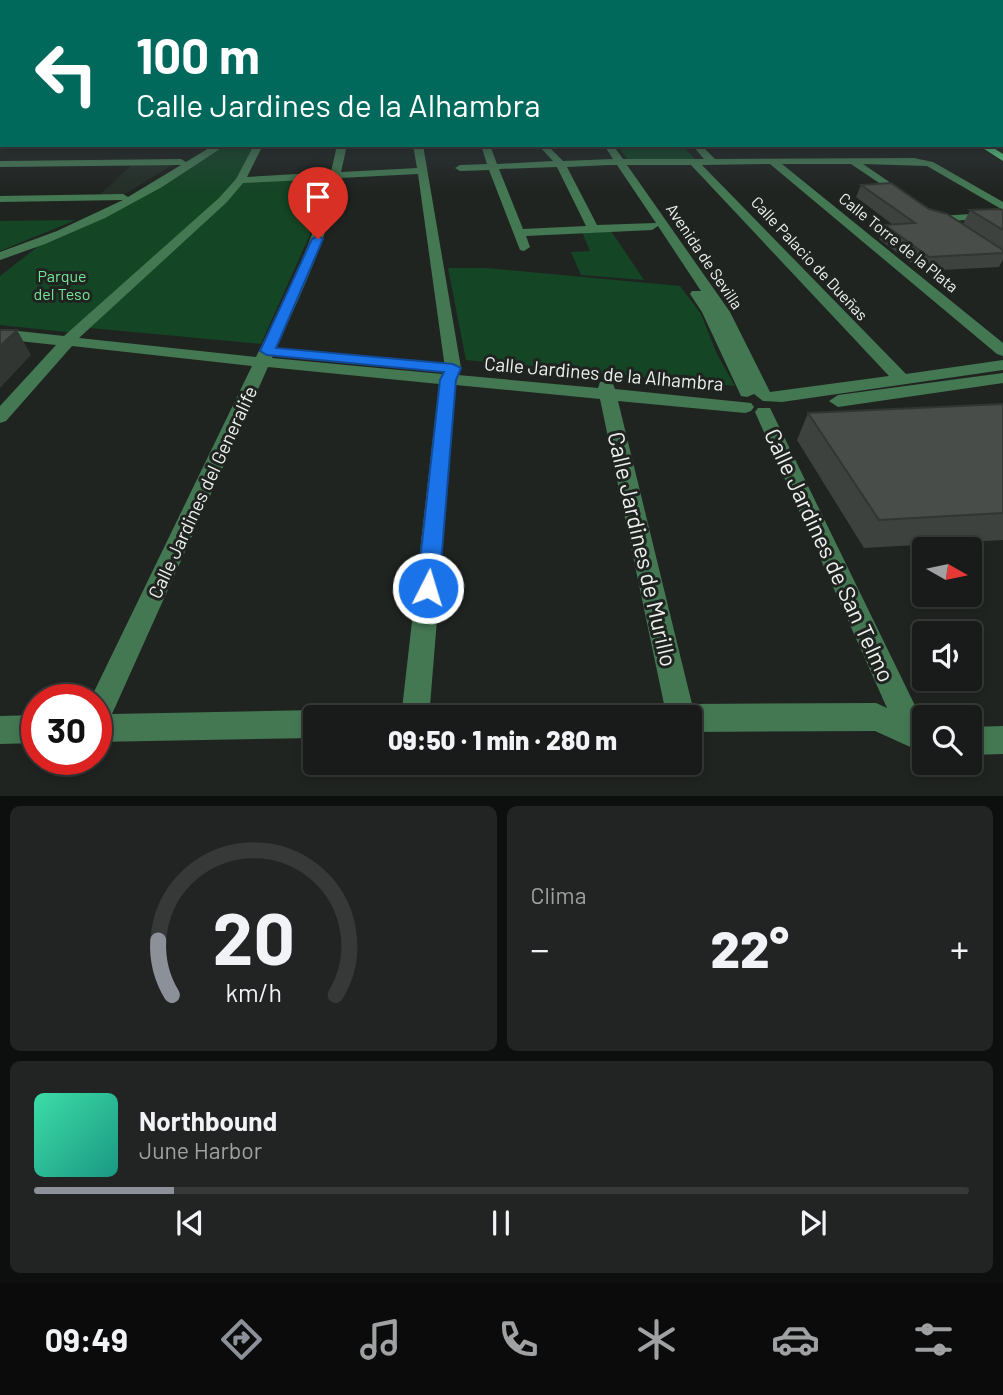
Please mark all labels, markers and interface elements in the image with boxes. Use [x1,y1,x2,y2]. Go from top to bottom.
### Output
text: 100 m [136,25,260,84]
icon: left [21,28,112,119]
text: Calle Jardines de la Alhambra [136,85,541,123]
pin [288,167,348,239]
icon: arrive [299,178,337,216]
street label: Calle Torre de la Plata [836,188,962,296]
street label: Calle Palacio de Dueñas [748,192,872,324]
street label: Avenida de Sevilla [663,200,747,312]
park label: Parque del Teso [34,266,90,303]
street label: Calle Jardines de la Alhambra [483,351,725,395]
street label: Calle Jardines del Generalife [143,382,261,602]
street label: Calle Jardines de San Telmo [759,424,901,686]
street label: Calle Jardines de Murillo [602,429,684,669]
north arrow [912,537,982,607]
map controls [912,537,982,775]
position arrow [391,551,465,625]
button: sound [912,621,982,691]
speed limit sign: 30 [21,684,112,775]
button: search [912,705,982,775]
text: 09:50 · 1 min · 280 m [388,724,617,755]
text: Clima [531,881,586,909]
text: 20 [212,892,294,980]
text: 22° [710,916,789,978]
text: − [531,925,550,971]
text: + [950,925,969,971]
text: km/h [225,976,282,1006]
text: Northbound [139,1105,277,1136]
text: June Harbor [139,1136,262,1164]
icon: previous [171,1204,209,1242]
icon: pause [482,1204,520,1242]
icon: next [794,1204,832,1242]
icon: directions [217,1315,266,1364]
icon: music [356,1315,405,1364]
icon: phone [494,1315,543,1364]
icon: climate [632,1315,681,1364]
icon: car [771,1315,820,1364]
icon: filters [909,1315,958,1364]
text: 09:49 [45,1320,128,1358]

